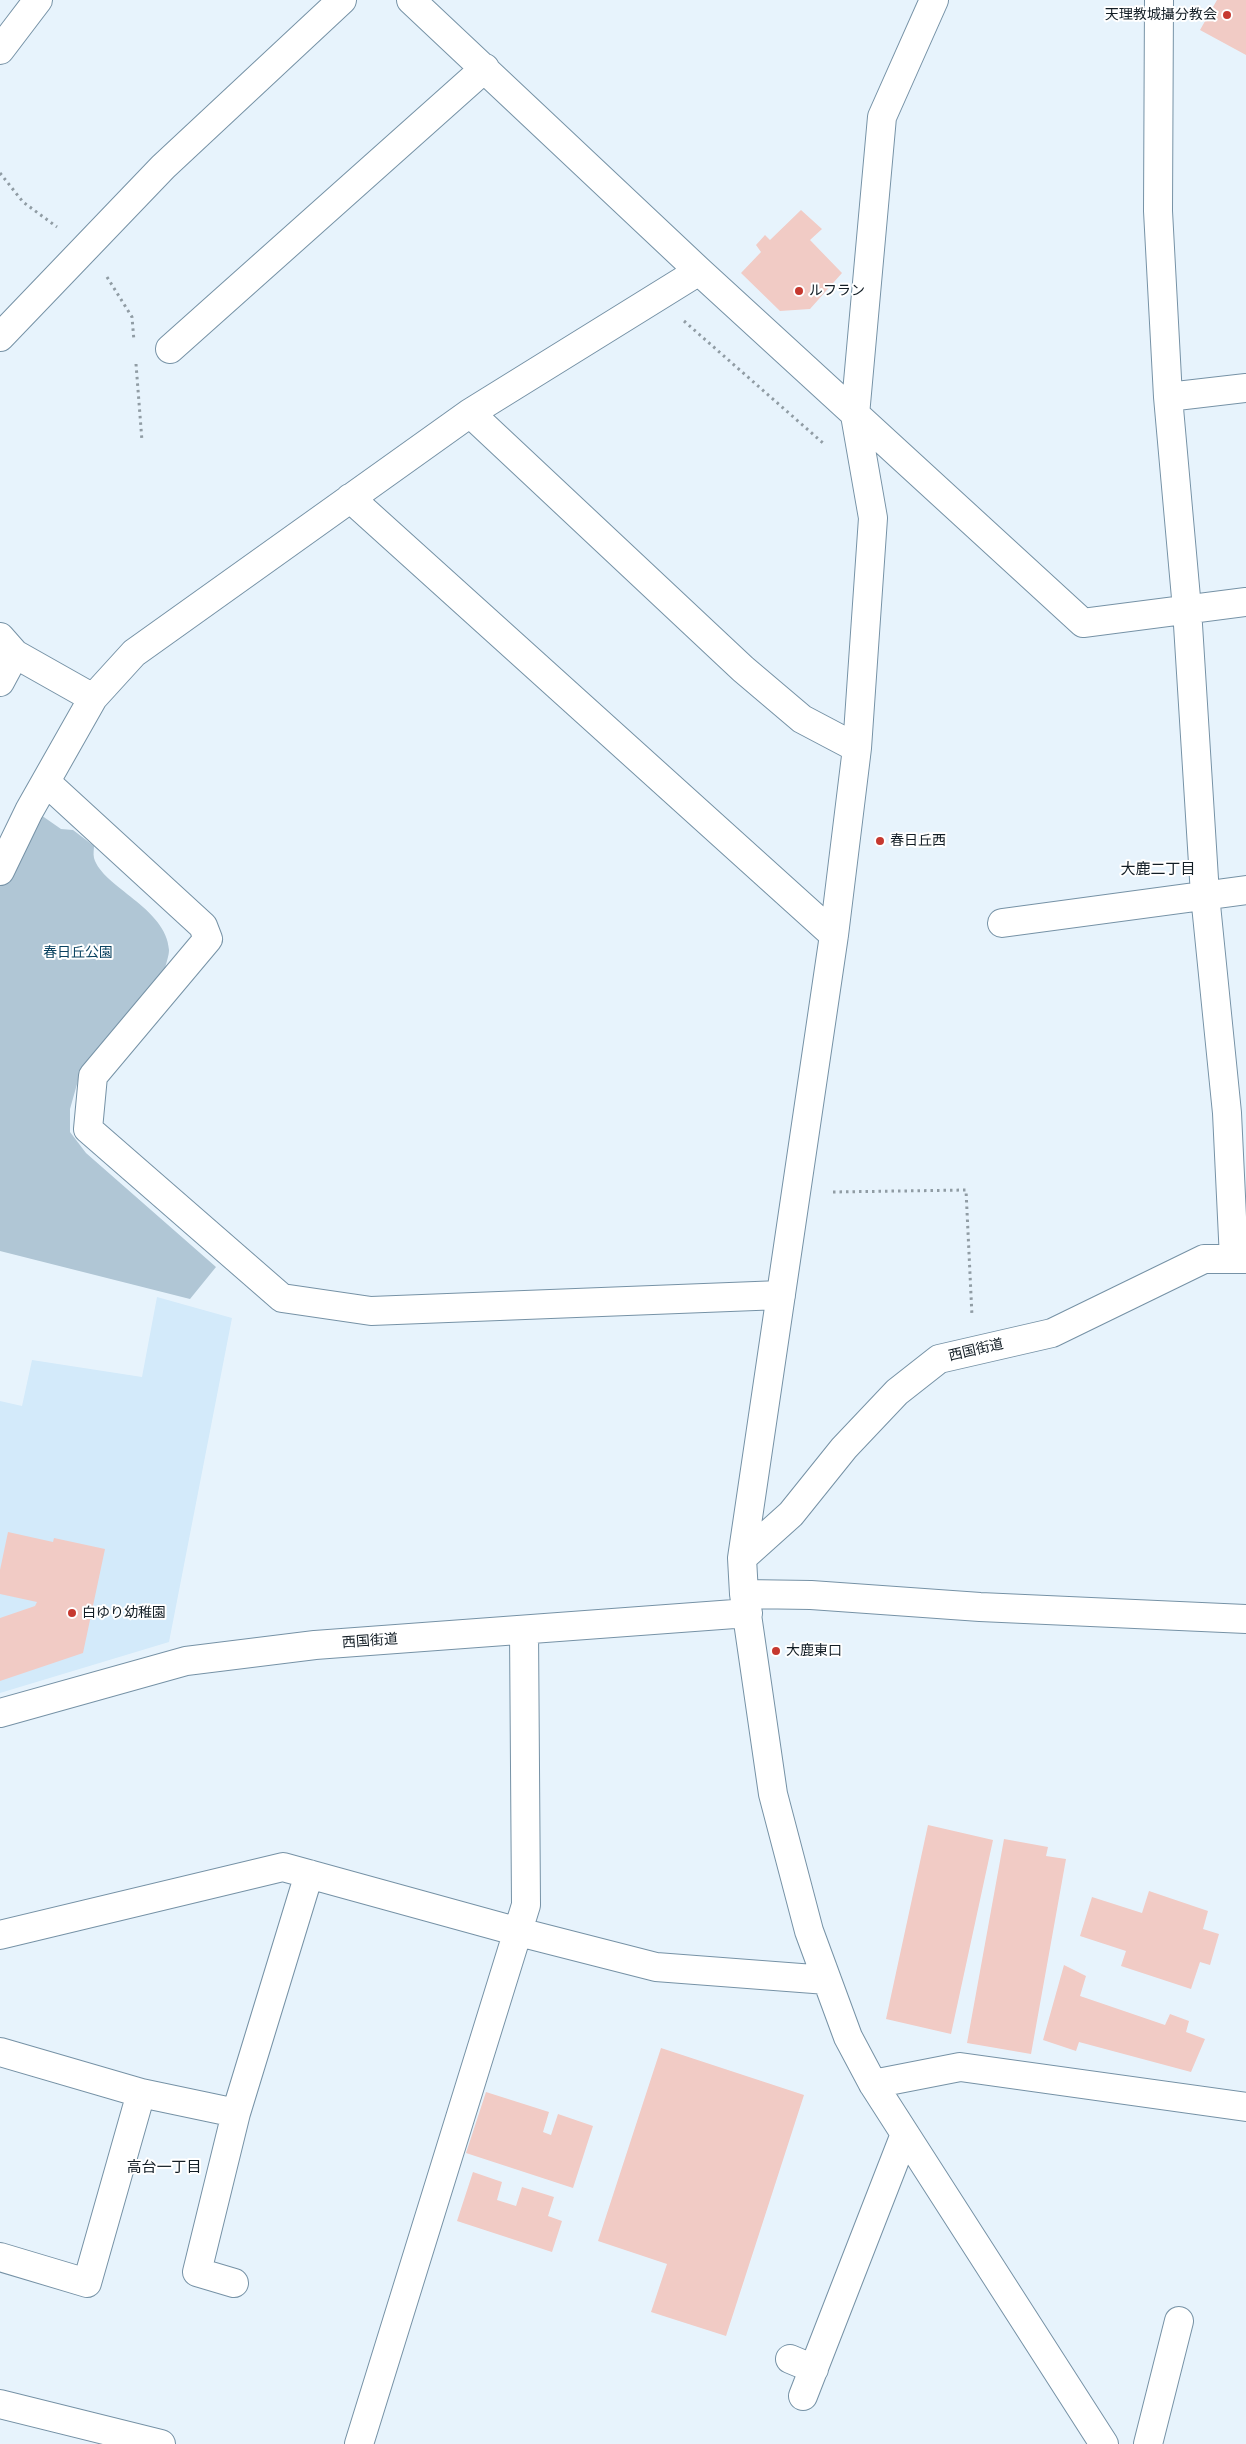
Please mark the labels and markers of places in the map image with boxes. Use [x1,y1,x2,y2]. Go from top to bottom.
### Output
place label: 天理教城攝分教会 [1105,7,1217,23]
marker: 天理教城攝分教会 [1221,9,1233,21]
place label: ルフラン [809,283,865,299]
marker: ルフラン [793,285,805,297]
place label: 春日丘西 [890,833,946,849]
marker: 春日丘西 [874,835,886,847]
place label: 白ゆり幼稚園 [82,1605,166,1621]
marker: 白ゆり幼稚園 [66,1607,78,1619]
place label: 大鹿東口 [786,1643,842,1659]
marker: 大鹿東口 [770,1645,782,1657]

